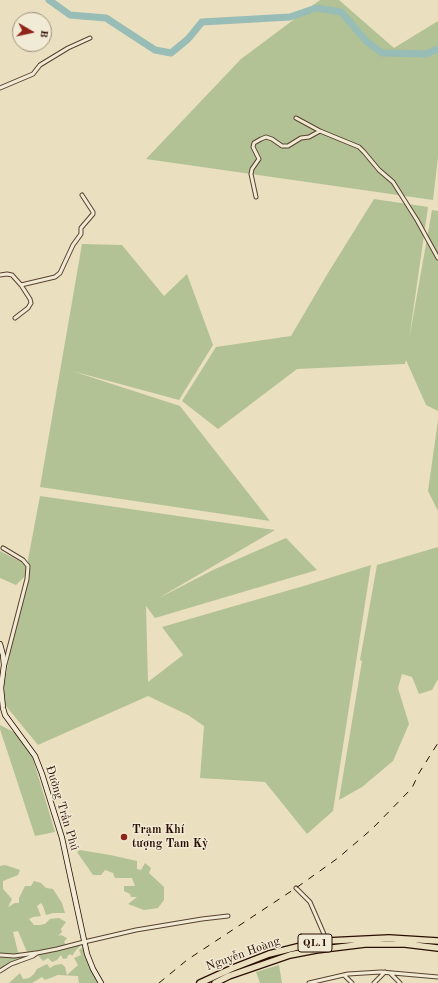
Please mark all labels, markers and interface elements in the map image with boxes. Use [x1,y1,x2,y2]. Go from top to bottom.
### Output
north arrow [12,12,52,52]
text: B [37,29,49,39]
street label: Đường Trần Phú [42,764,82,852]
place label: Trạm Khí tượng Tam Kỳ [132,823,208,851]
marker: Trạm Khí tượng Tam Kỳ [119,832,129,842]
street label: Nguyễn Hoàng [204,934,282,974]
road number: QL.1 [298,934,332,952]

